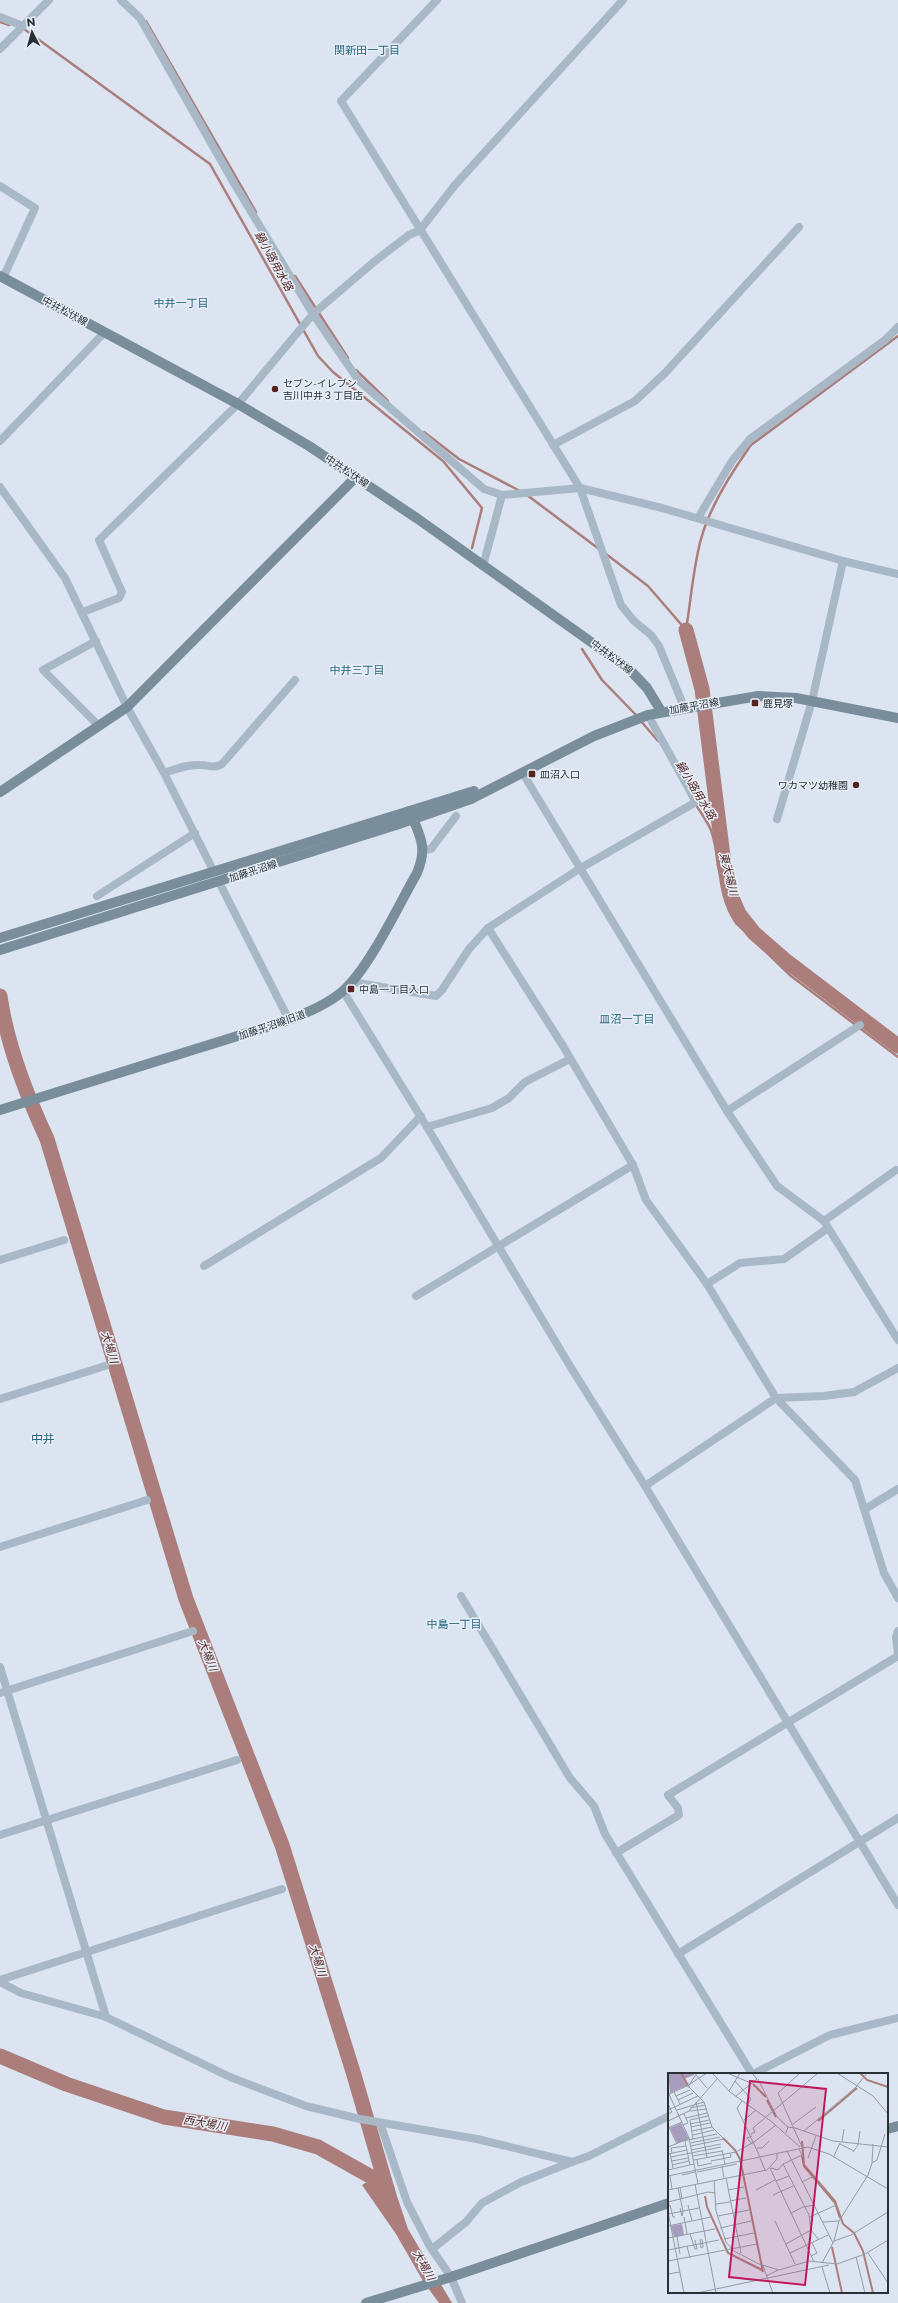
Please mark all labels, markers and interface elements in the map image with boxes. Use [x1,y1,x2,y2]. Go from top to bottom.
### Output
north arrow [12,12,52,52]
text: N [26,15,36,29]
district label: 関新田一丁目 [334,43,400,57]
water label: 鍋小路用水路 [252,229,297,294]
street label: 中井松伏線 [40,294,90,328]
district label: 中井一丁目 [154,296,209,310]
place label: セブン-イレブン 吉川中井３丁目店 [283,377,363,402]
marker: セブン-イレブン 吉川中井３丁目店 [270,384,280,394]
street label: 中井松伏線 [323,452,371,490]
street label: 中井松伏線 [588,637,636,677]
district label: 中井三丁目 [330,663,385,677]
street label: 加藤平沼線 [668,695,720,717]
place label: 鹿見塚 [763,697,793,710]
marker: 鹿見塚 [750,698,760,708]
water label: 鍋小路用水路 [673,758,720,823]
place label: 皿沼入口 [540,768,580,781]
marker: 皿沼入口 [527,769,537,779]
place label: ワカマツ幼稚園 [778,779,848,792]
marker: ワカマツ幼稚園 [851,780,861,790]
water label: 東大場川 [717,851,741,898]
street label: 加藤平沼線 [227,857,279,885]
place label: 中島一丁目入口 [359,983,429,996]
marker: 中島一丁目入口 [346,984,356,994]
street label: 加藤平沼線旧道 [237,1007,307,1043]
district label: 皿沼一丁目 [600,1012,655,1026]
water label: 大場川 [98,1329,122,1366]
district label: 中井 [31,1431,55,1446]
district label: 中島一丁目 [427,1617,482,1631]
water label: 大場川 [196,1637,221,1674]
water label: 大場川 [306,1942,330,1979]
inset map [668,2073,888,2293]
water label: 西大場川 [182,2113,229,2134]
water label: 大場川 [410,2247,439,2284]

